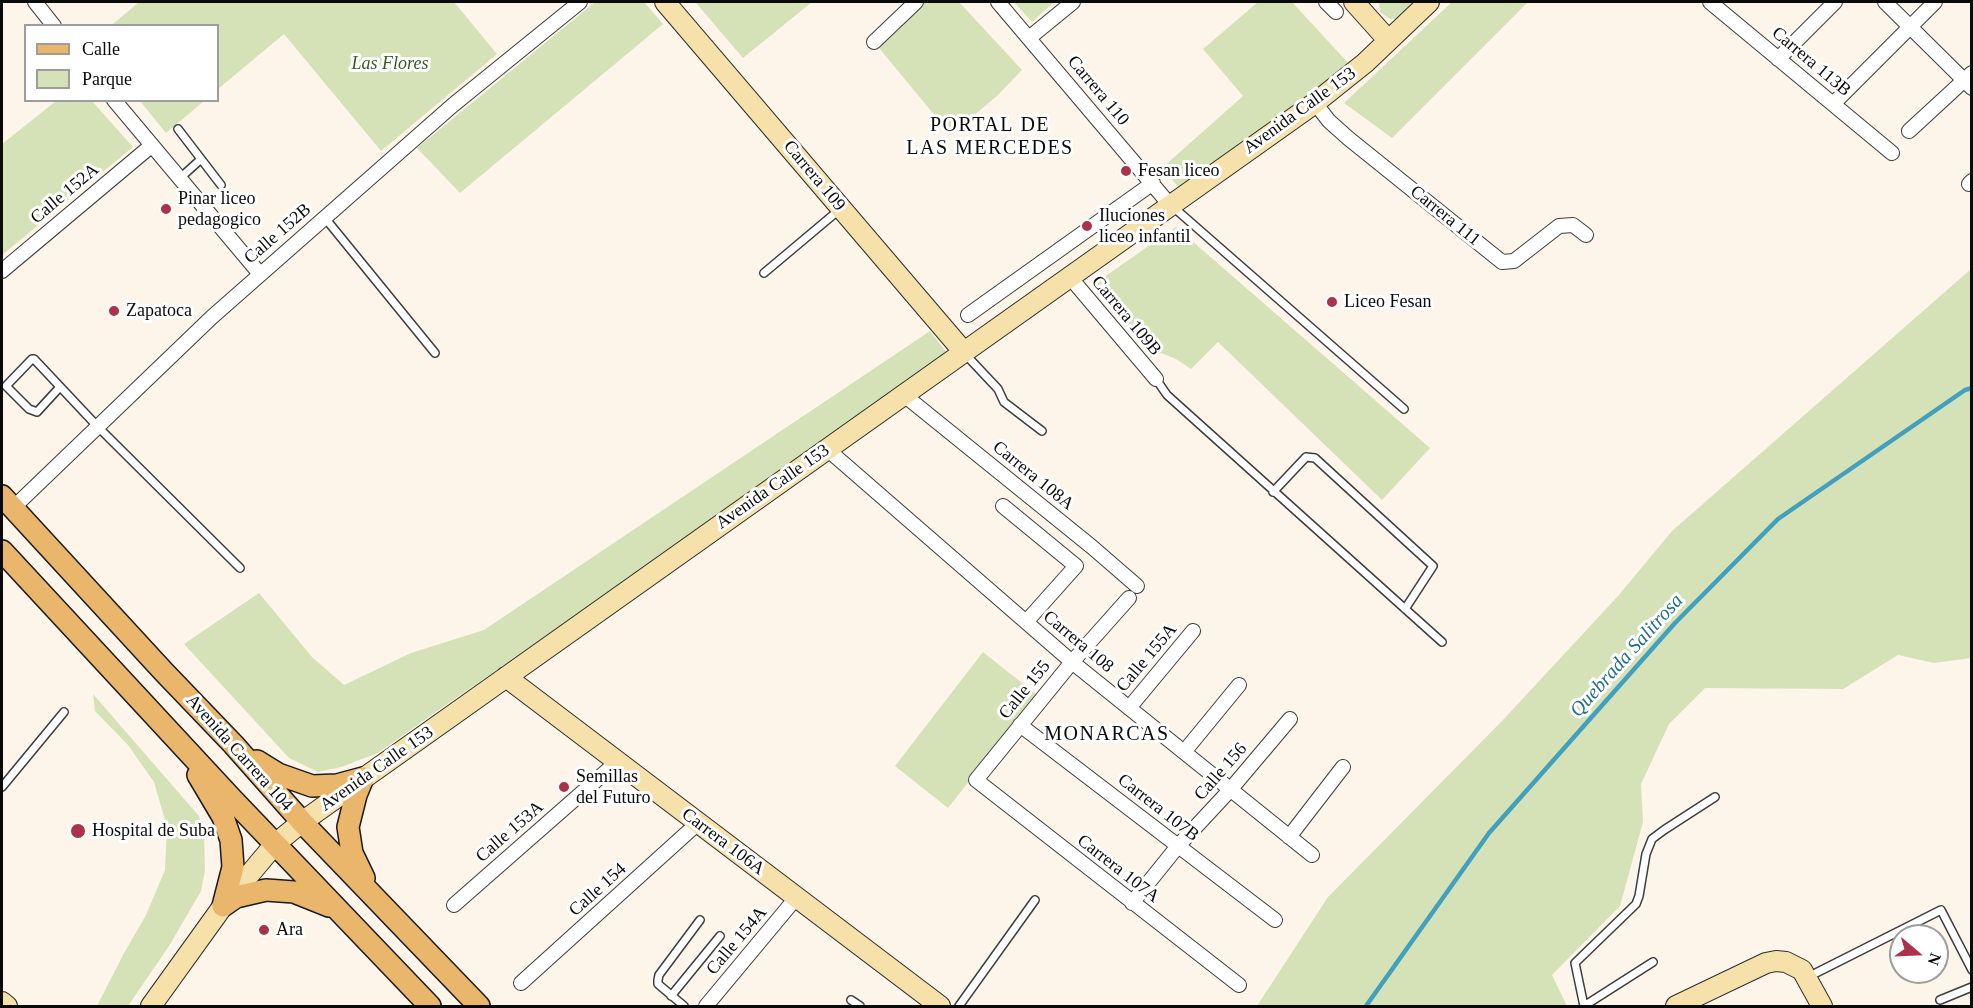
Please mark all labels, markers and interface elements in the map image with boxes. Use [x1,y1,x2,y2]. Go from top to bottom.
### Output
street label: Carrera 113B [1767,23,1855,101]
legend [24,24,219,102]
text: Calle [82,39,120,59]
street label: Carrera 110 [1062,52,1134,130]
park label: Las Flores [352,53,428,75]
street label: Avenida Calle 153 [1240,63,1360,159]
text: Parque [82,69,132,89]
district label: PORTAL DE LAS MERCEDES [906,114,1074,161]
street label: Carrera 109 [778,136,850,216]
street label: Calle 152A [26,159,104,229]
place label: Fesan liceo [1138,160,1219,182]
marker: Fesan liceo [1119,164,1133,178]
street label: Carrera 111 [1406,181,1484,251]
place label: Pinar liceo pedagogico [178,188,261,230]
street label: Calle 152B [240,199,316,269]
marker: Pinar liceo pedagogico [159,202,173,216]
place label: Iluciones liceo infantil [1099,205,1190,248]
marker: Iluciones liceo infantil [1080,219,1094,233]
street label: Carrera 109B [1086,272,1166,360]
place label: Liceo Fesan [1344,291,1431,313]
marker: Liceo Fesan [1325,295,1339,309]
place label: Zapatoca [126,300,192,322]
marker: Zapatoca [107,304,121,318]
street label: Carrera 108A [988,437,1078,515]
street label: Avenida Calle 153 [712,440,834,534]
water label: Quebrada Salitrosa [1565,589,1689,723]
street label: Carrera 108 [1038,606,1118,678]
street label: Calle 155A [1112,619,1182,697]
street label: Calle 155 [995,656,1055,724]
street label: Avenida Carrera 104 [181,690,297,816]
street label: Avenida Calle 153 [316,722,438,816]
district label: MONARCAS [1044,723,1170,747]
street label: Calle 156 [1190,739,1252,805]
place label: Semillas del Futuro [576,766,650,808]
street label: Carrera 107B [1113,769,1203,847]
marker: Semillas del Futuro [557,780,571,794]
street label: Calle 153A [472,797,548,867]
street label: Carrera 106A [677,804,769,880]
place label: Hospital de Suba [92,820,215,842]
marker: Hospital de Suba [69,822,87,840]
street label: Carrera 107A [1073,830,1163,908]
street label: Calle 154 [565,859,631,921]
street label: Calle 154A [702,902,772,980]
place label: Ara [276,919,303,941]
marker: Ara [257,923,271,937]
north arrow [1889,924,1949,984]
text: N [1925,951,1945,968]

